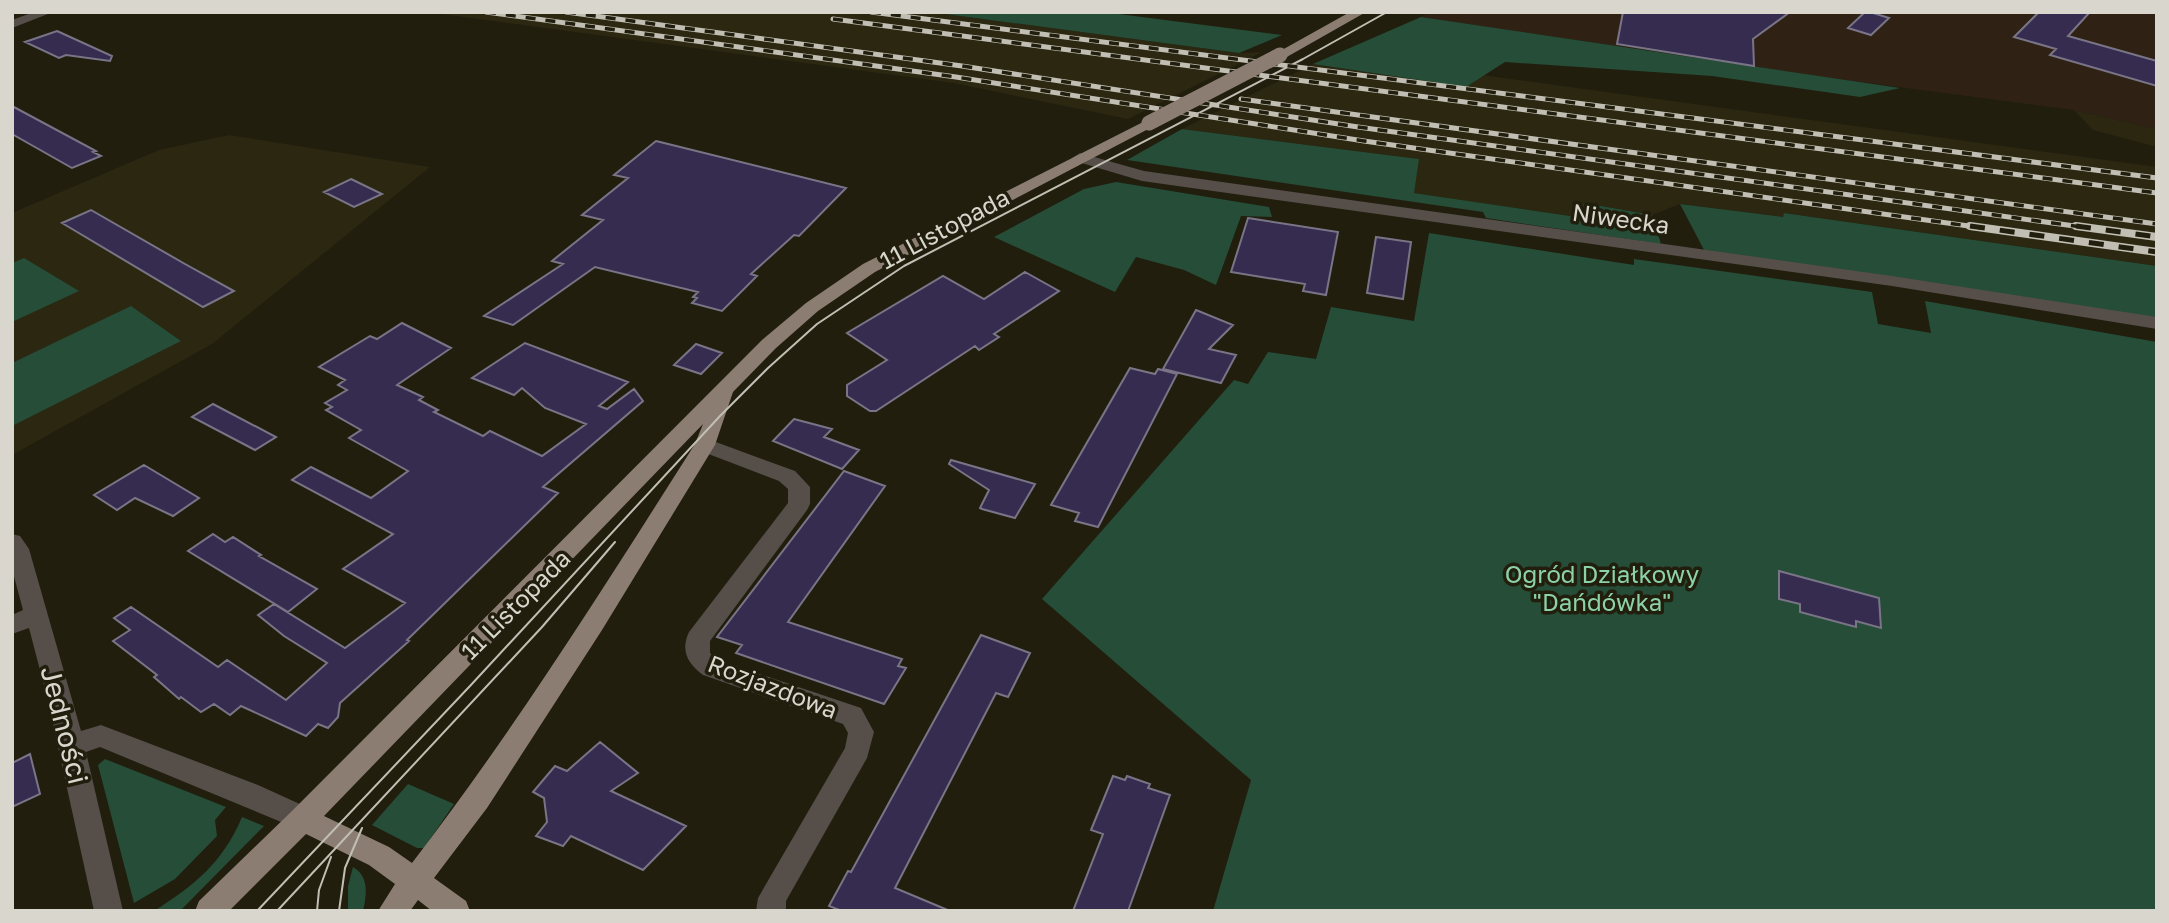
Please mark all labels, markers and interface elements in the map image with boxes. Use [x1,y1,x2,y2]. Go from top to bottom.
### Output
street label: 11 Listopada [874,182,1014,274]
street label: Niwecka [1571,197,1671,239]
street label: 11 Listopada [454,543,576,665]
park label: Ogród Działkowy "Dańdówka" [1505,559,1699,616]
street label: Rozjazdowa [704,648,842,724]
street label: Jedności [34,662,96,788]

